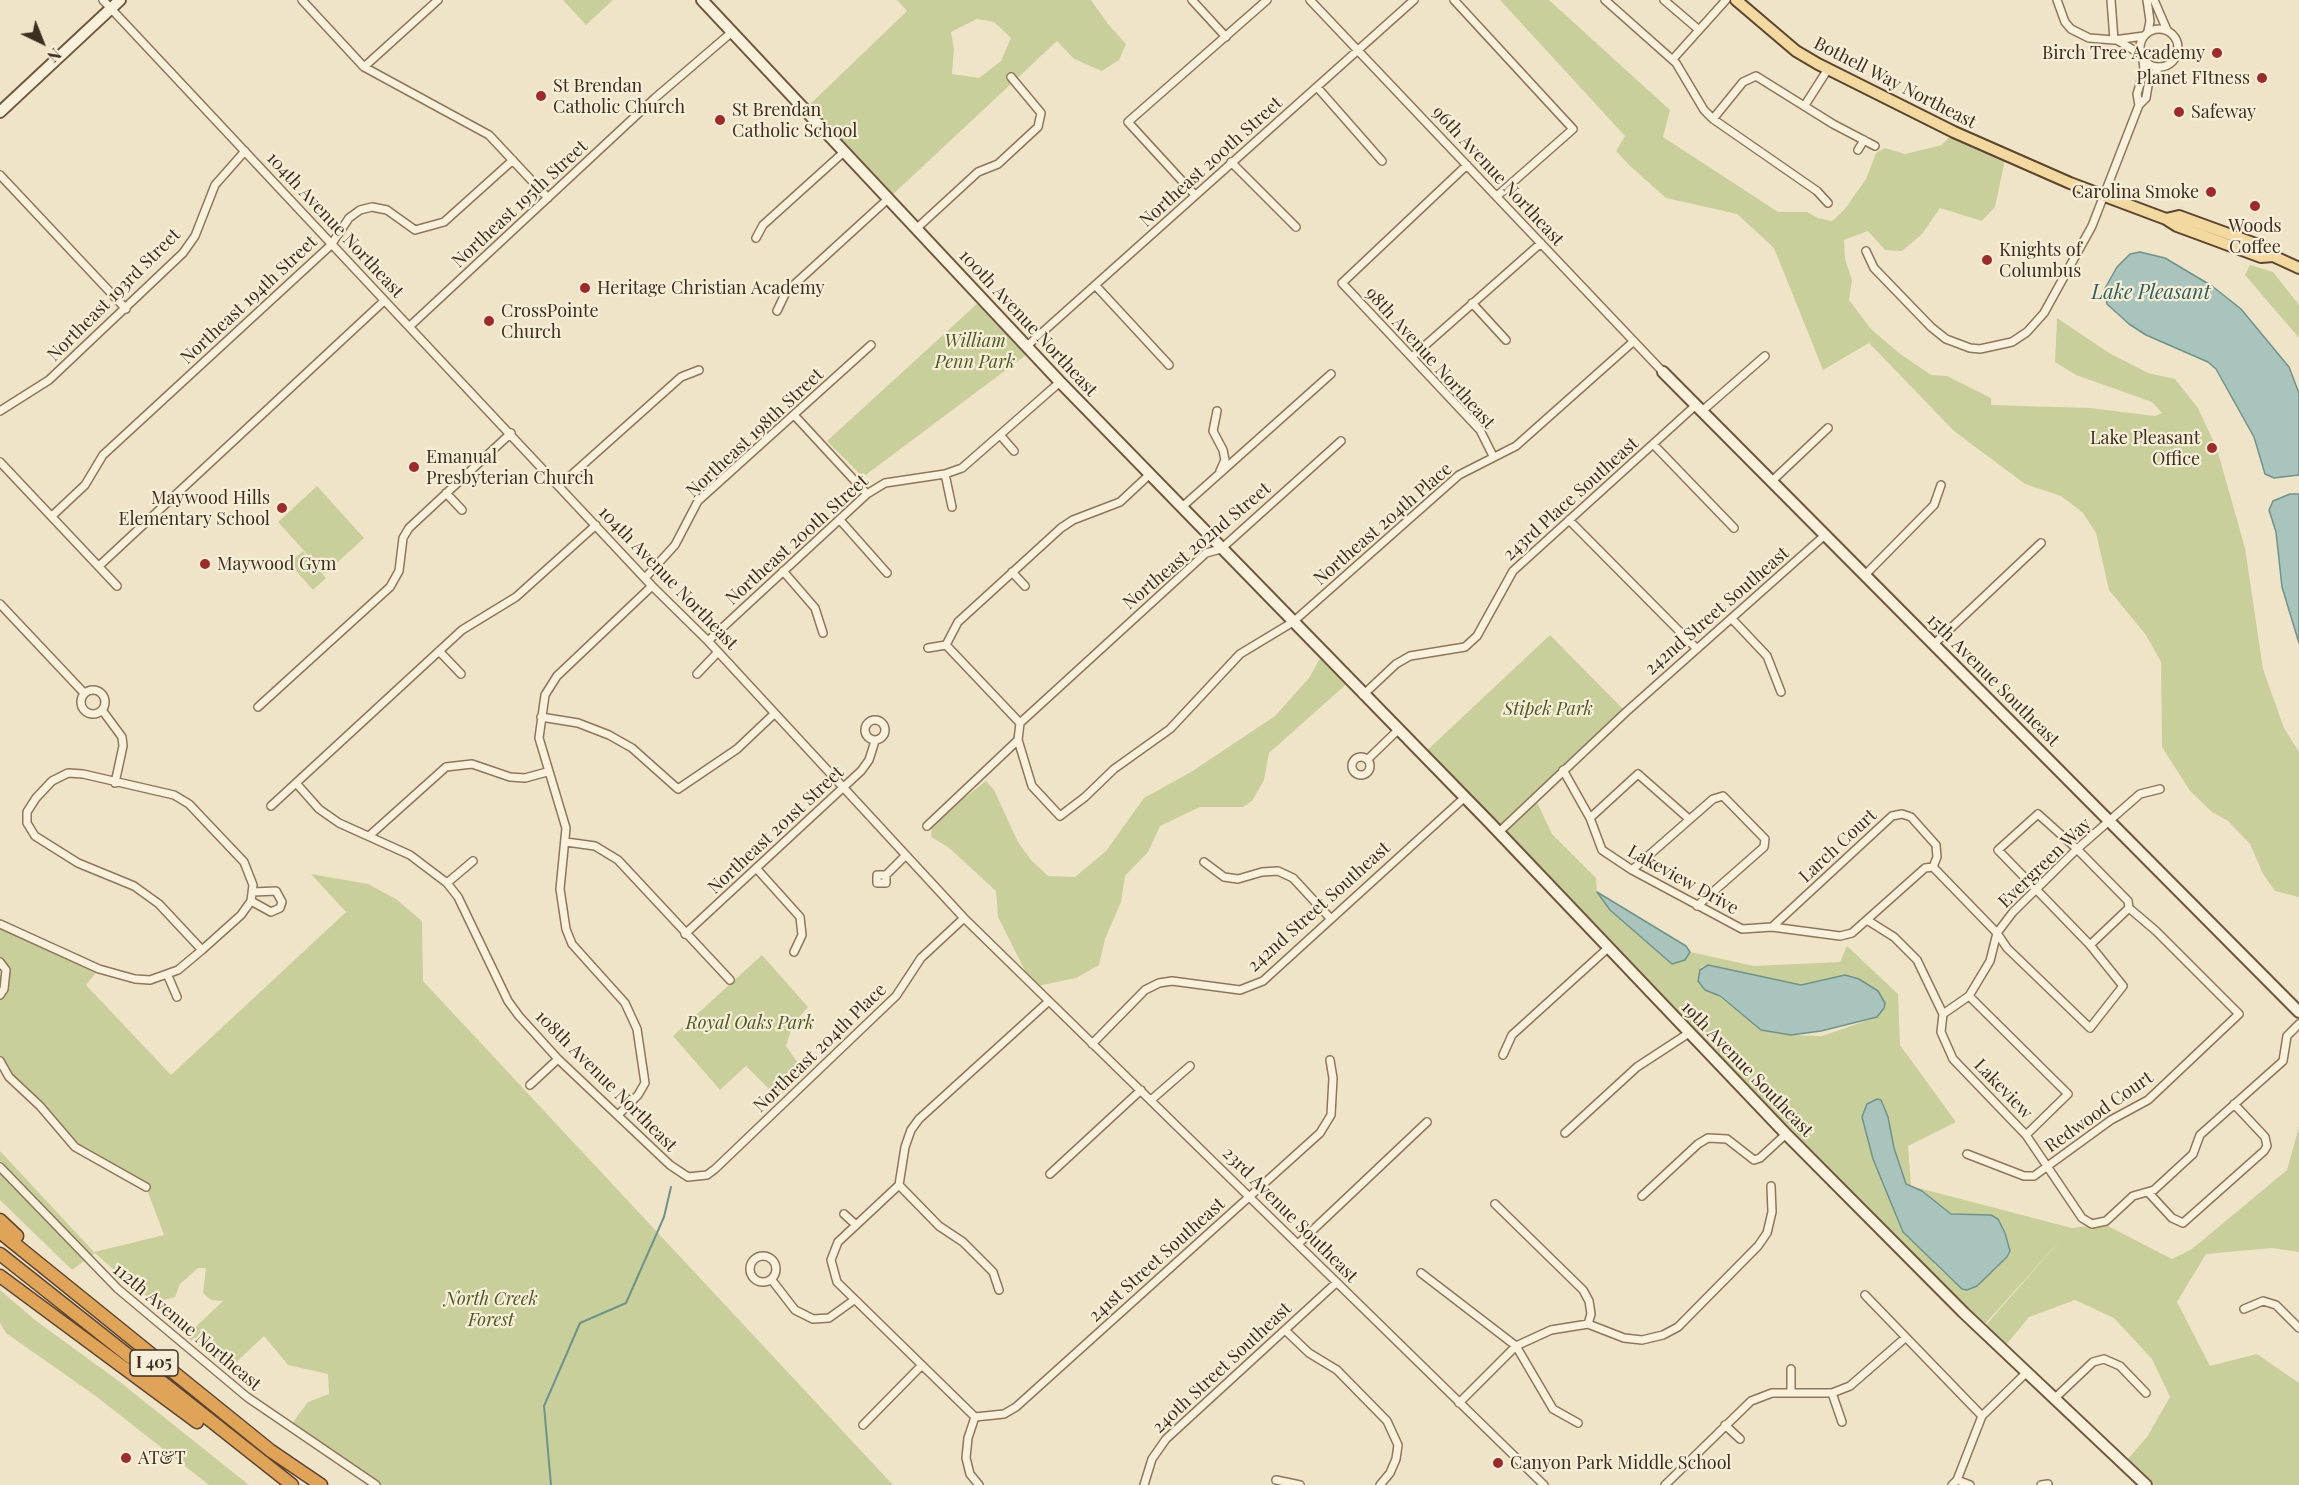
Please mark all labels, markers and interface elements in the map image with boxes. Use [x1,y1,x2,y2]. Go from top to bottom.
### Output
north arrow [12,12,72,72]
street label: Bothell Way Northeast [1810,33,1980,133]
place label: Birch Tree Academy [2042,42,2205,64]
text: N [43,44,66,67]
marker: Birch Tree Academy [2210,46,2224,60]
place label: Planet FItness [2136,67,2250,89]
marker: Planet FItness [2255,71,2269,85]
place label: St Brendan Catholic Church [553,75,685,118]
marker: St Brendan Catholic Church [534,89,548,103]
street label: Northeast 200th Street [1135,92,1287,232]
place label: St Brendan Catholic School [732,99,857,142]
place label: Safeway [2191,101,2256,123]
street label: 96th Avenue Northeast [1428,102,1568,250]
marker: Safeway [2172,105,2186,119]
marker: St Brendan Catholic School [713,113,727,127]
street label: Northeast 195th Street [448,136,592,272]
street label: 104th Avenue Northeast [262,148,408,302]
place label: Carolina Smoke [2072,181,2199,203]
marker: Carolina Smoke [2204,185,2218,199]
marker: Woods Coffee [2248,199,2262,213]
place label: Woods Coffee [2228,215,2282,258]
street label: Northeast 193rd Street [43,224,185,366]
street label: Northeast 194th Street [176,231,322,369]
place label: Knights of Columbus [1999,239,2082,282]
street label: 100th Avenue Northeast [954,245,1102,401]
marker: Knights of Columbus [1980,253,1994,267]
place label: Heritage Christian Academy [597,277,825,299]
marker: Heritage Christian Academy [578,281,592,295]
water label: Lake Pleasant [2092,281,2210,305]
street label: 98th Avenue Northeast [1361,283,1499,433]
place label: CrossPointe Church [501,300,599,342]
marker: CrossPointe Church [482,314,496,328]
park label: William Penn Park [935,330,1015,372]
street label: Northeast 198th Street [682,364,828,502]
place label: Lake Pleasant Office [2090,427,2200,470]
street label: 243rd Place Southeast [1499,433,1643,565]
marker: Lake Pleasant Office [2205,441,2219,455]
place label: Emanual Presbyterian Church [426,446,594,488]
street label: Northeast 204th Place [1309,458,1457,590]
marker: Emanual Presbyterian Church [407,460,421,474]
street label: Northeast 200th Street [721,470,873,610]
street label: Northeast 202nd Street [1119,478,1275,614]
place label: Maywood Hills Elementary School [118,487,270,530]
marker: Maywood Hills Elementary School [275,501,289,515]
street label: 104th Avenue Northeast [594,502,742,654]
street label: 242nd Street Southeast [1640,542,1794,680]
place label: Maywood Gym [217,553,337,575]
marker: Maywood Gym [198,557,212,571]
street label: 15th Avenue Southeast [1922,609,2064,751]
park label: Stipek Park [1503,698,1593,720]
street label: Northeast 201st Street [704,762,848,898]
street label: Larch Court [1795,805,1881,887]
street label: Evergreen Way [1994,813,2096,913]
street label: 242nd Street Southeast [1243,837,1395,977]
street label: Lakeview Drive [1624,841,1742,919]
street label: Northeast 204th Place [749,979,891,1117]
street label: 19th Avenue Southeast [1676,997,1818,1141]
street label: 108th Avenue Northeast [531,1006,681,1156]
park label: Royal Oaks Park [686,1012,814,1034]
street label: Lakeview [1969,1055,2037,1123]
street label: Redwood Court [2041,1067,2157,1157]
street label: 23rd Avenue Southeast [1218,1143,1362,1287]
street label: 241st Street Southeast [1085,1193,1229,1327]
street label: 112th Avenue Northeast [108,1259,266,1395]
park label: North Creek Forest [444,1288,538,1330]
street label: 240th Street Southeast [1148,1298,1296,1438]
road number: I 405 [130,1350,178,1376]
place label: AT&T [138,1447,186,1469]
marker: AT&T [119,1451,133,1465]
place label: Canyon Park Middle School [1510,1452,1732,1474]
marker: Canyon Park Middle School [1491,1456,1505,1470]

